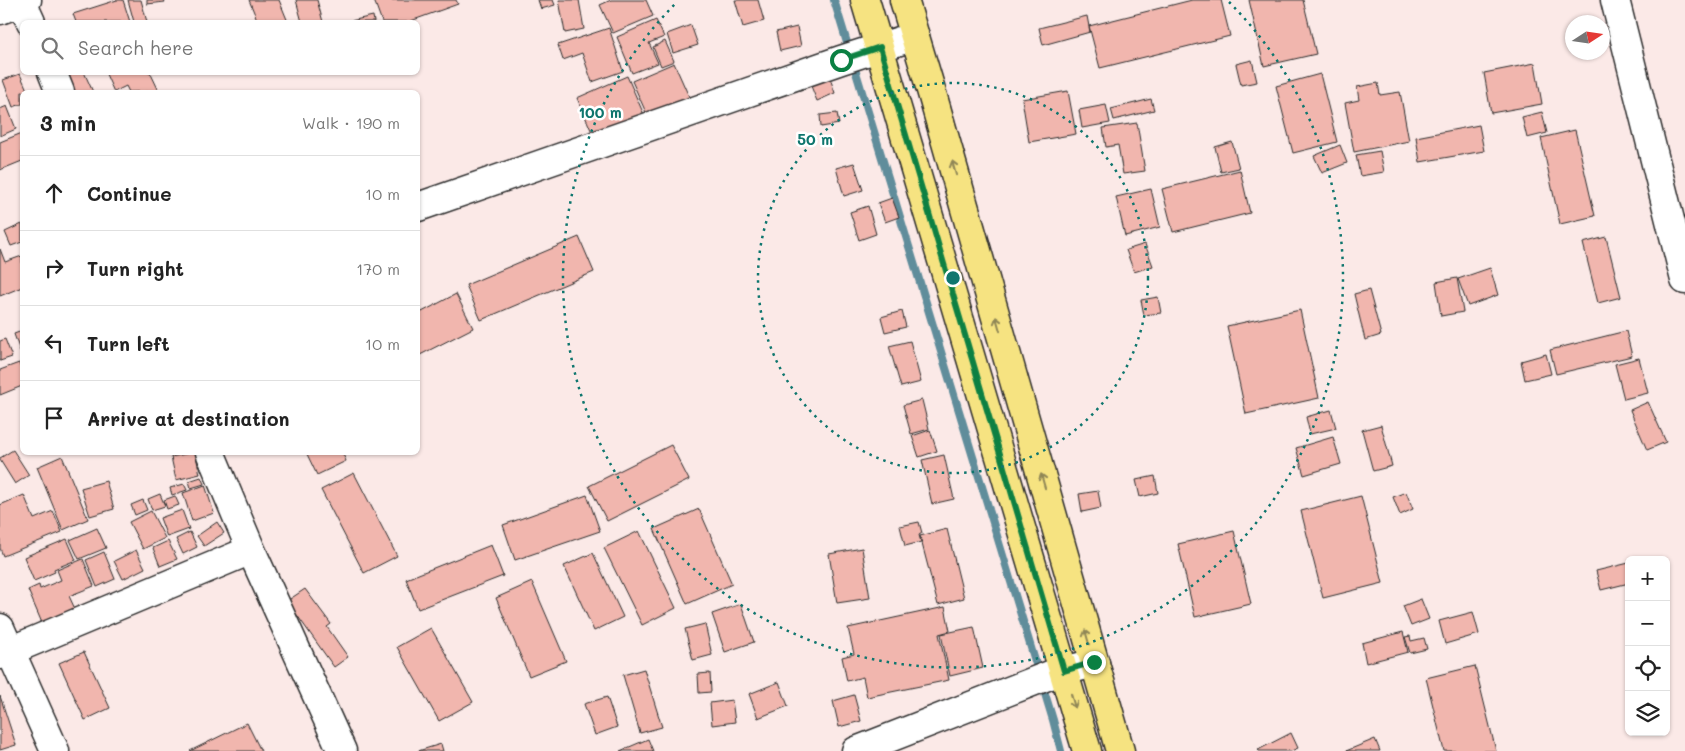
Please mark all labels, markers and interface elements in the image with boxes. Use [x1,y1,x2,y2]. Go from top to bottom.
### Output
north arrow [1565,15,1610,60]
search box [20,20,420,75]
icon: search [38,34,66,62]
text: Search here [78,35,194,60]
route start [830,49,853,72]
text: 100 m [578,102,622,122]
text: 3 min [40,109,96,136]
text: Walk · 190 m [302,112,400,133]
text: 50 m [797,129,833,149]
one-way arrow [948,161,958,177]
icon: ahead [40,179,68,207]
text: Continue [87,181,172,206]
text: 10 m [365,183,400,204]
icon: right [40,254,68,282]
text: Turn right [87,256,184,281]
text: 170 m [356,258,400,279]
centre of rings [944,269,962,287]
one-way arrow [993,317,1003,333]
icon: left [40,329,68,357]
text: Turn left [87,331,170,356]
text: 10 m [365,333,400,354]
icon: arrive [40,404,68,432]
text: Arrive at destination [87,406,290,431]
one-way arrow [1037,473,1047,489]
map controls [1625,556,1670,736]
button: + [1625,556,1670,601]
button: − [1625,601,1670,646]
one-way arrow [1082,629,1092,645]
button: locate [1625,646,1670,691]
route end [1083,651,1106,674]
button: layers [1625,691,1670,736]
one-way arrow [1069,693,1078,709]

